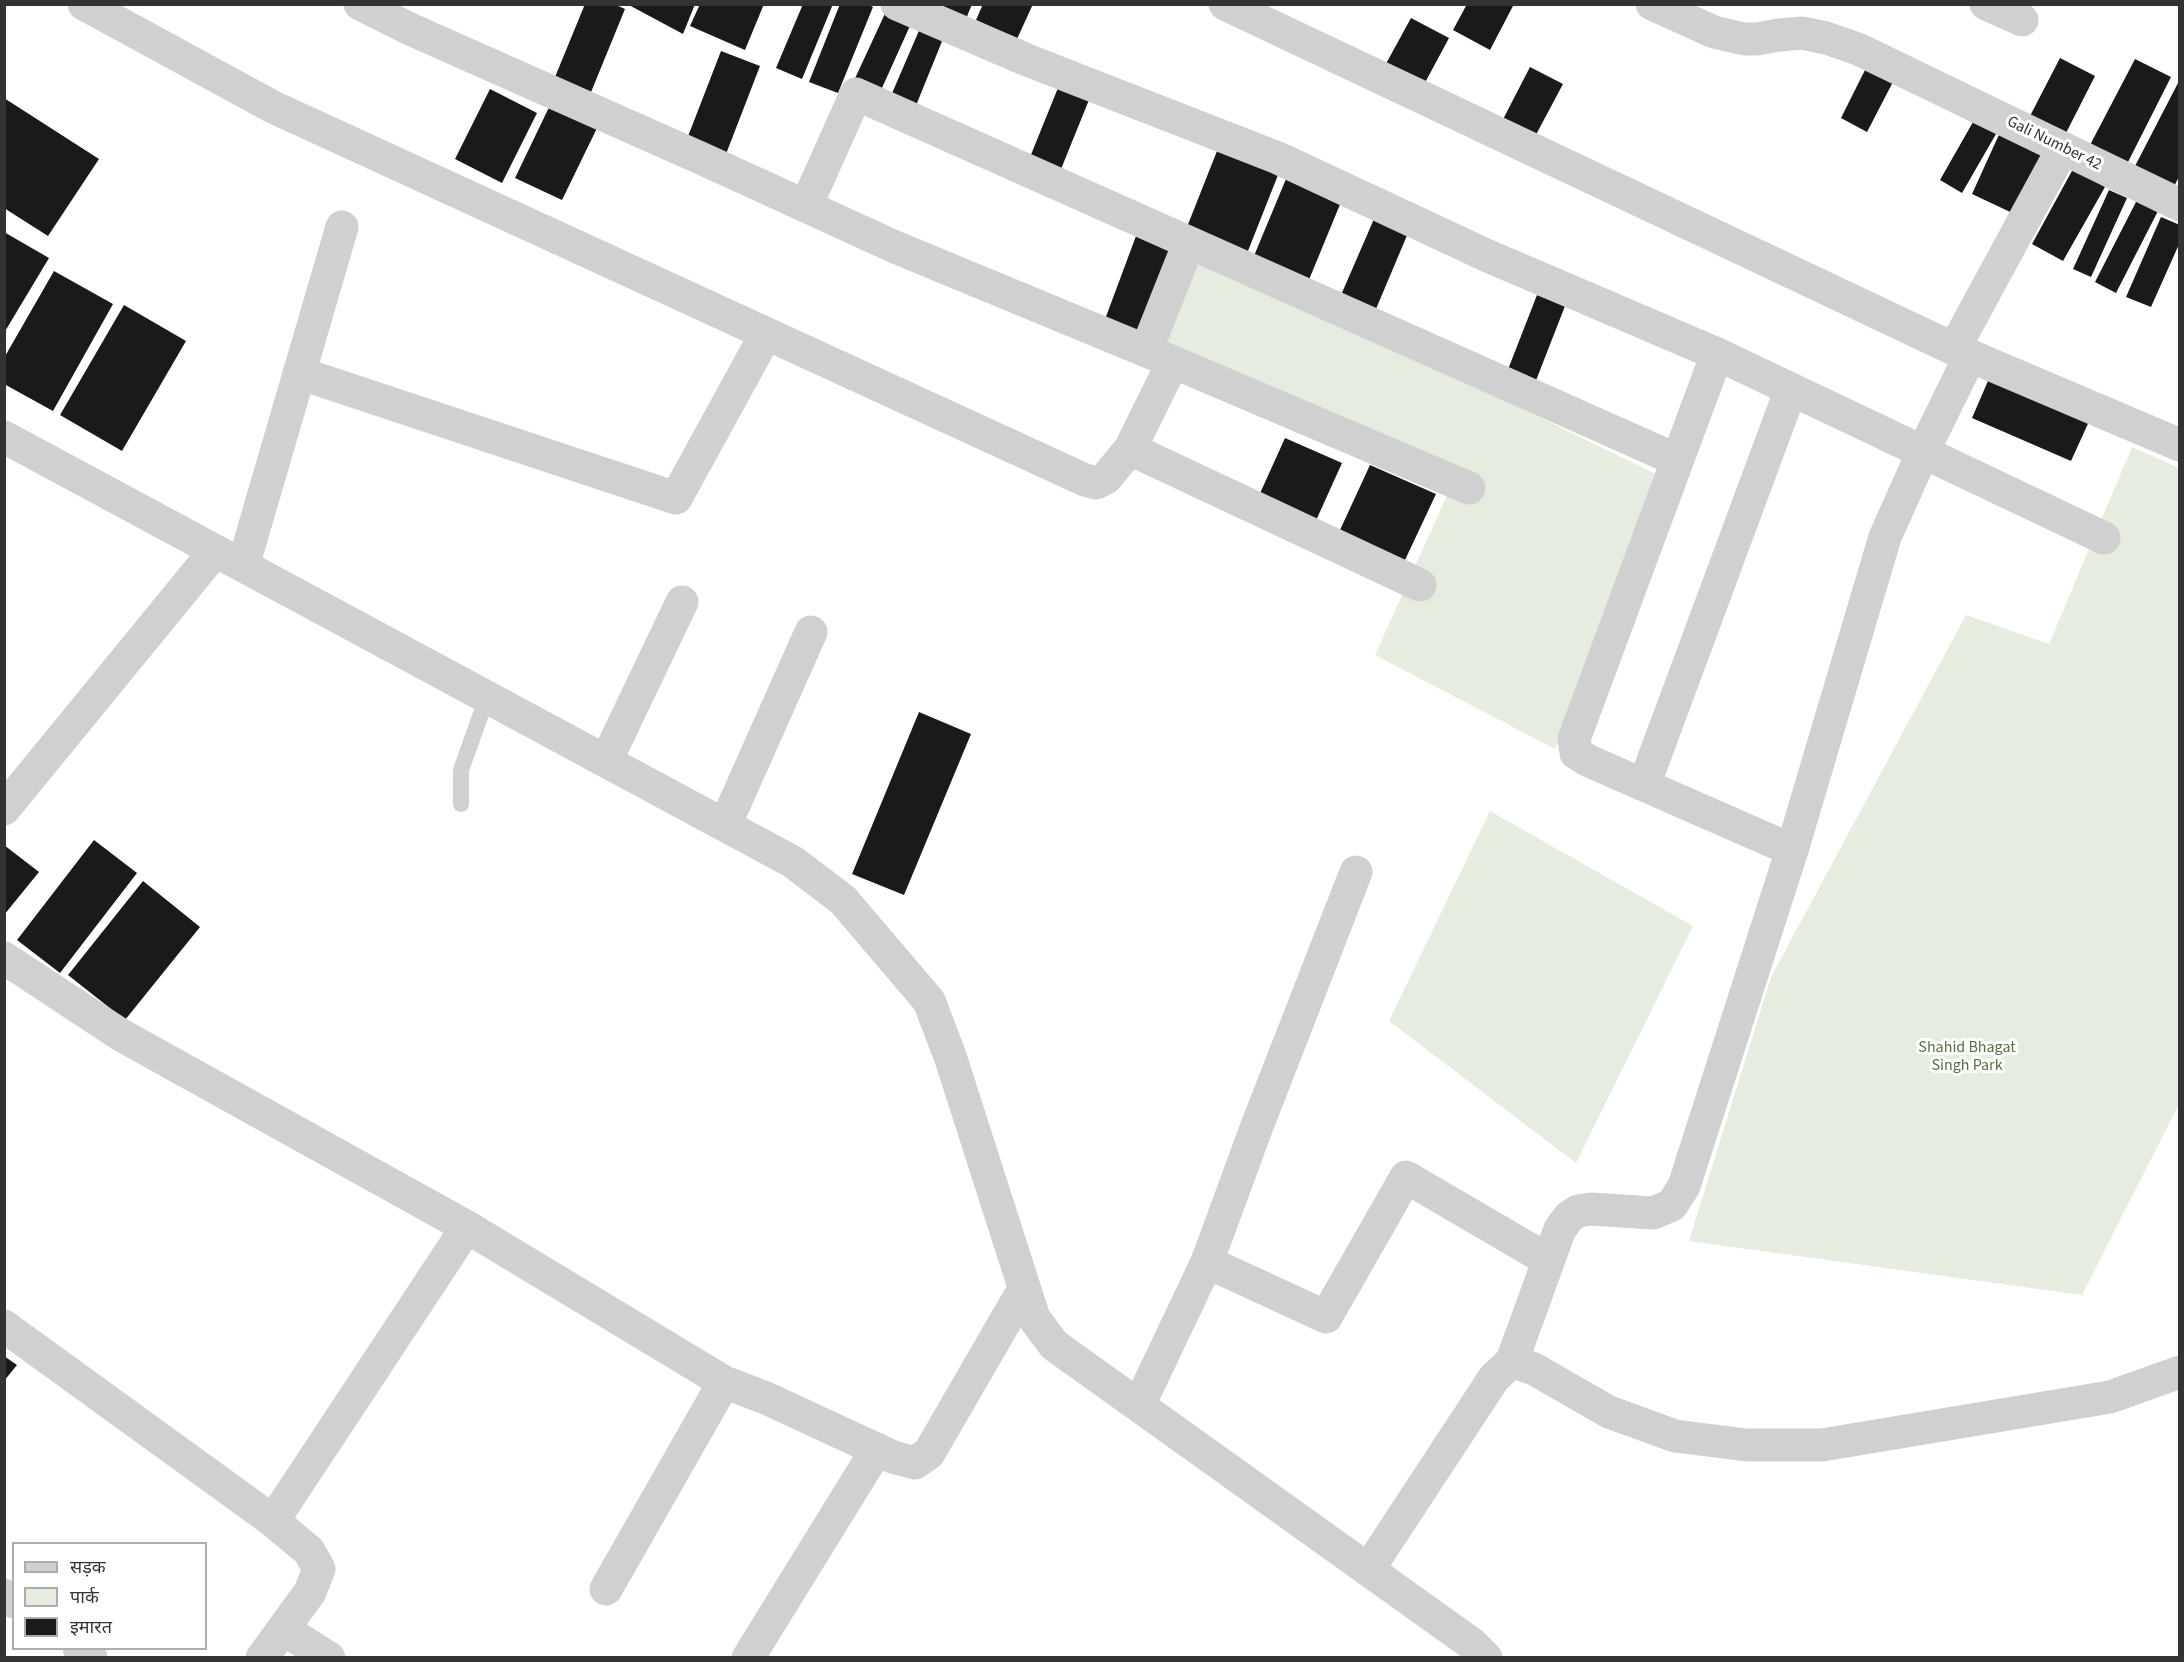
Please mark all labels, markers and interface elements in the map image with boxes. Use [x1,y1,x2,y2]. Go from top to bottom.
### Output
street label: Gali Number 42 [2004,113,2104,175]
park label: Shahid Bhagat Singh Park [1918,1038,2016,1076]
legend [12,1542,207,1650]
text: सड़क [70,1555,106,1580]
text: पार्क [70,1585,99,1610]
text: इमारत [70,1615,112,1640]

